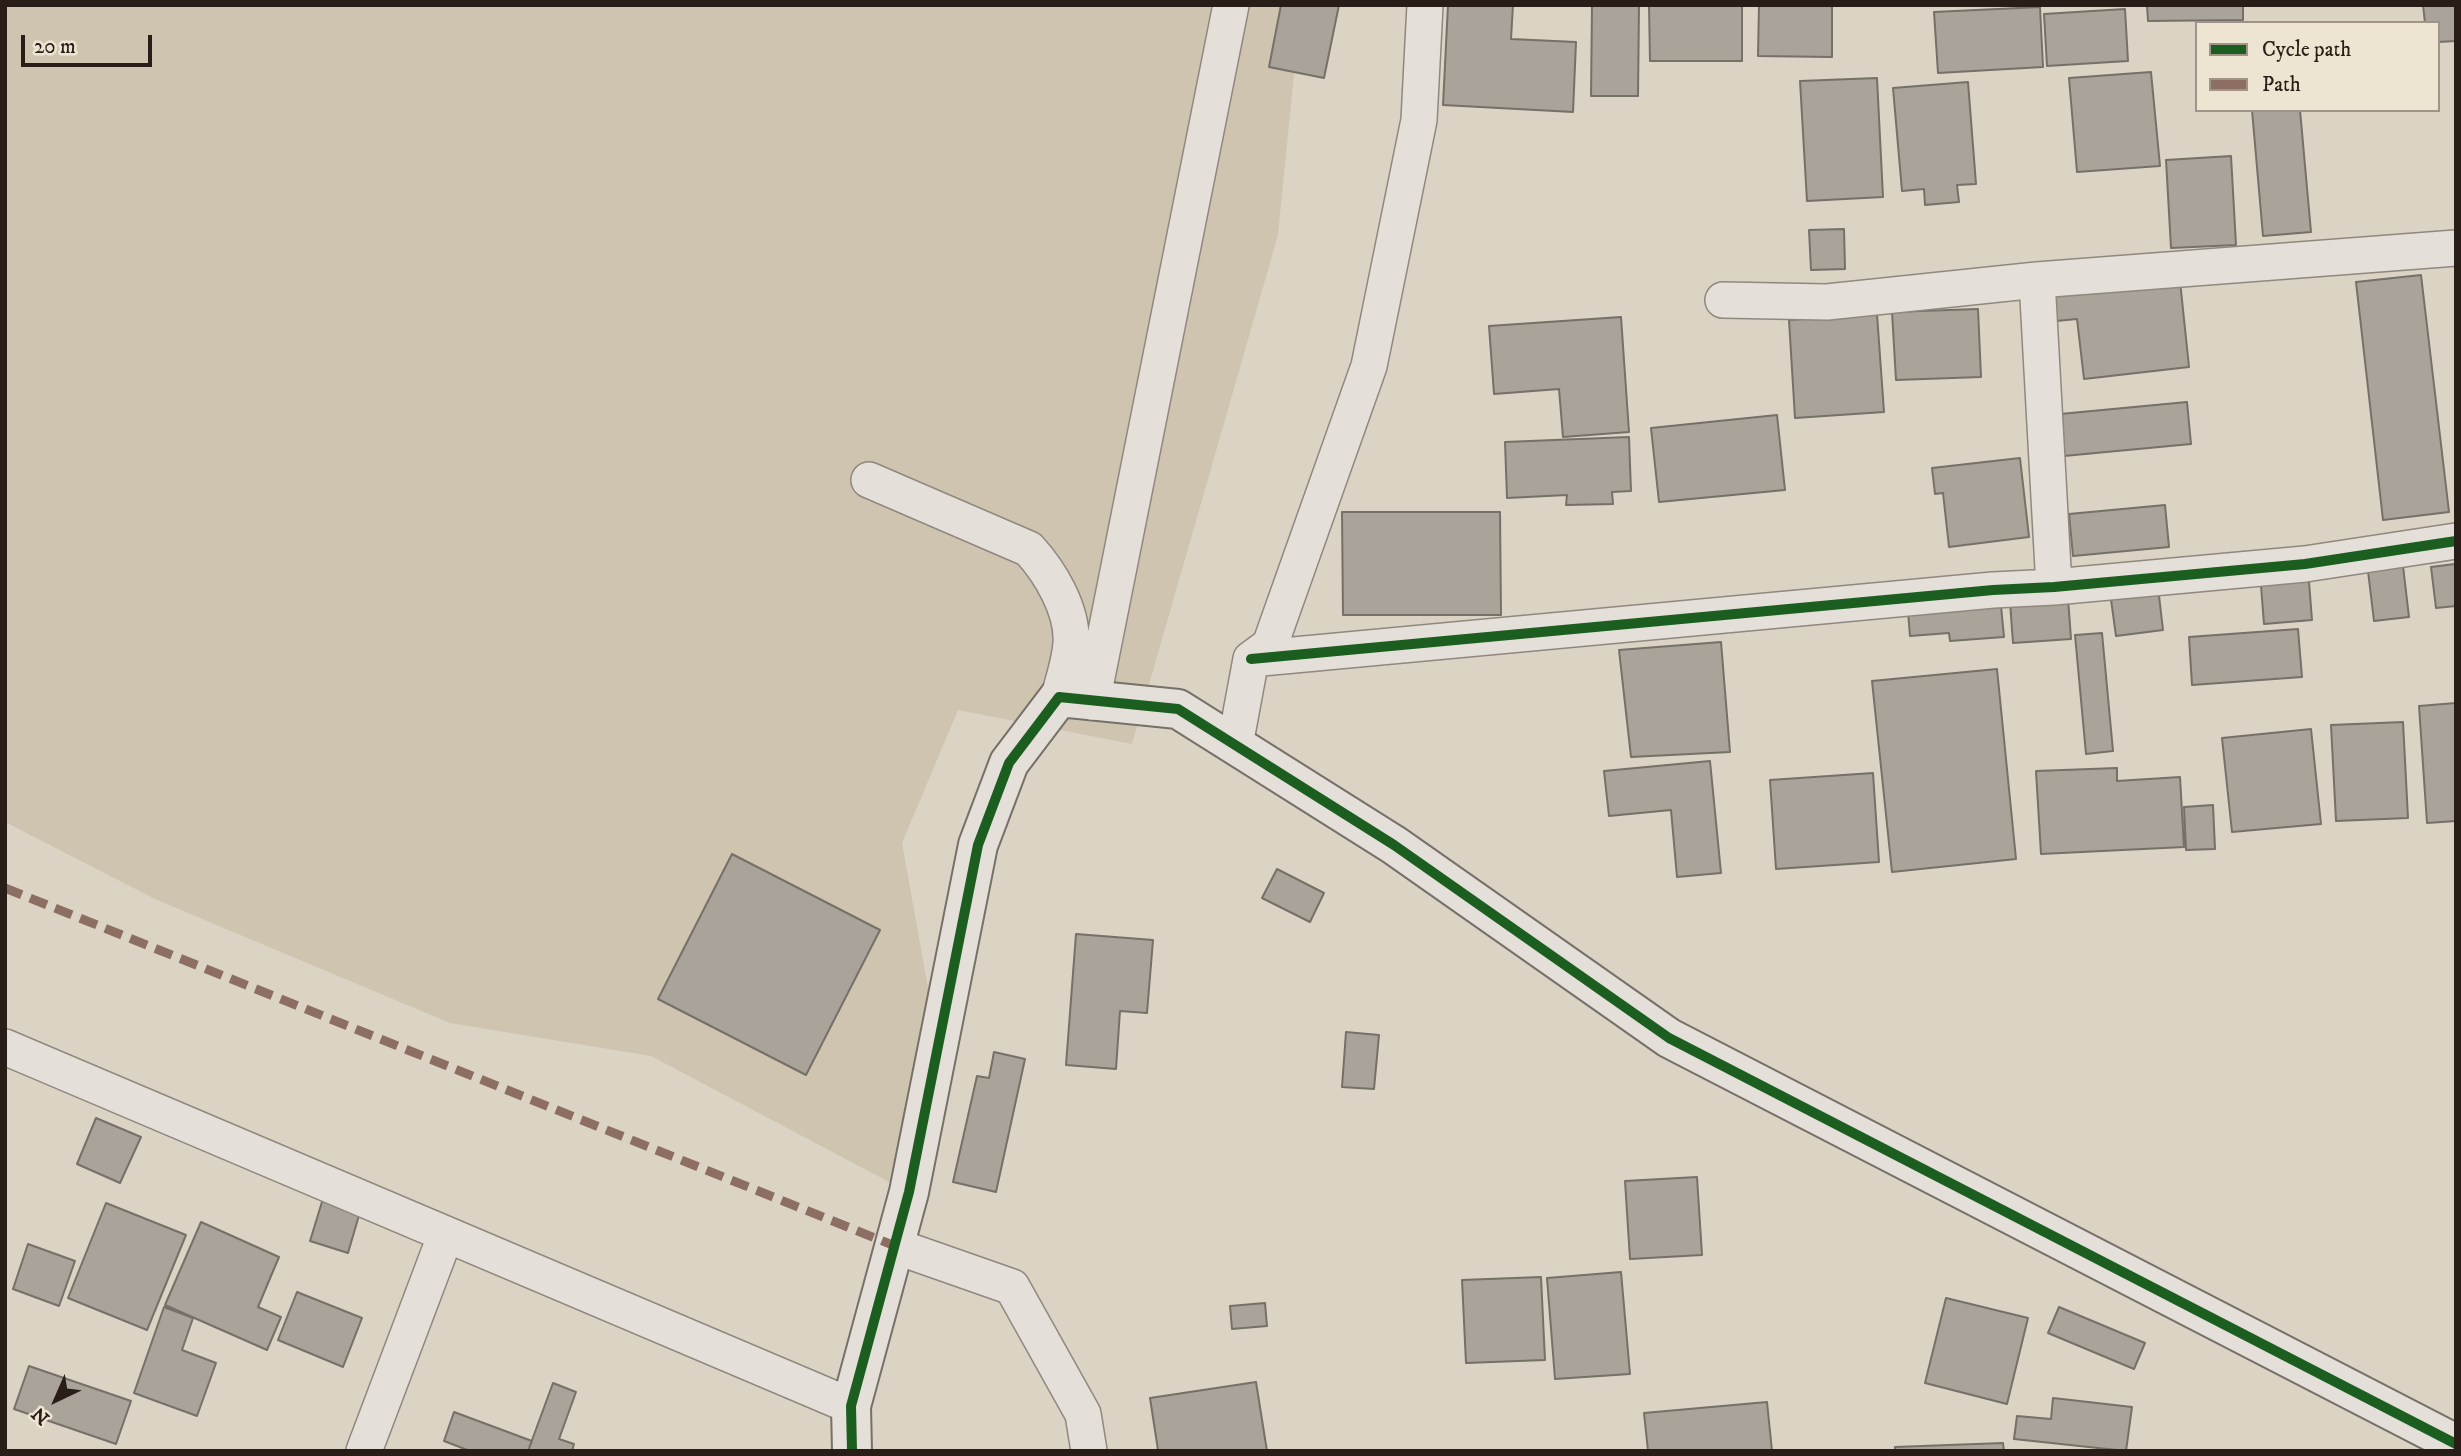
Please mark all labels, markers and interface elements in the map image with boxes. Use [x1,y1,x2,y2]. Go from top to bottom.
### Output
scale bar [24,21,156,65]
legend [2195,21,2440,112]
text: 20 m [34,34,76,60]
text: Cycle path [2262,37,2351,63]
text: Path [2262,72,2301,98]
north arrow [21,1365,91,1435]
text: N [27,1402,55,1429]

